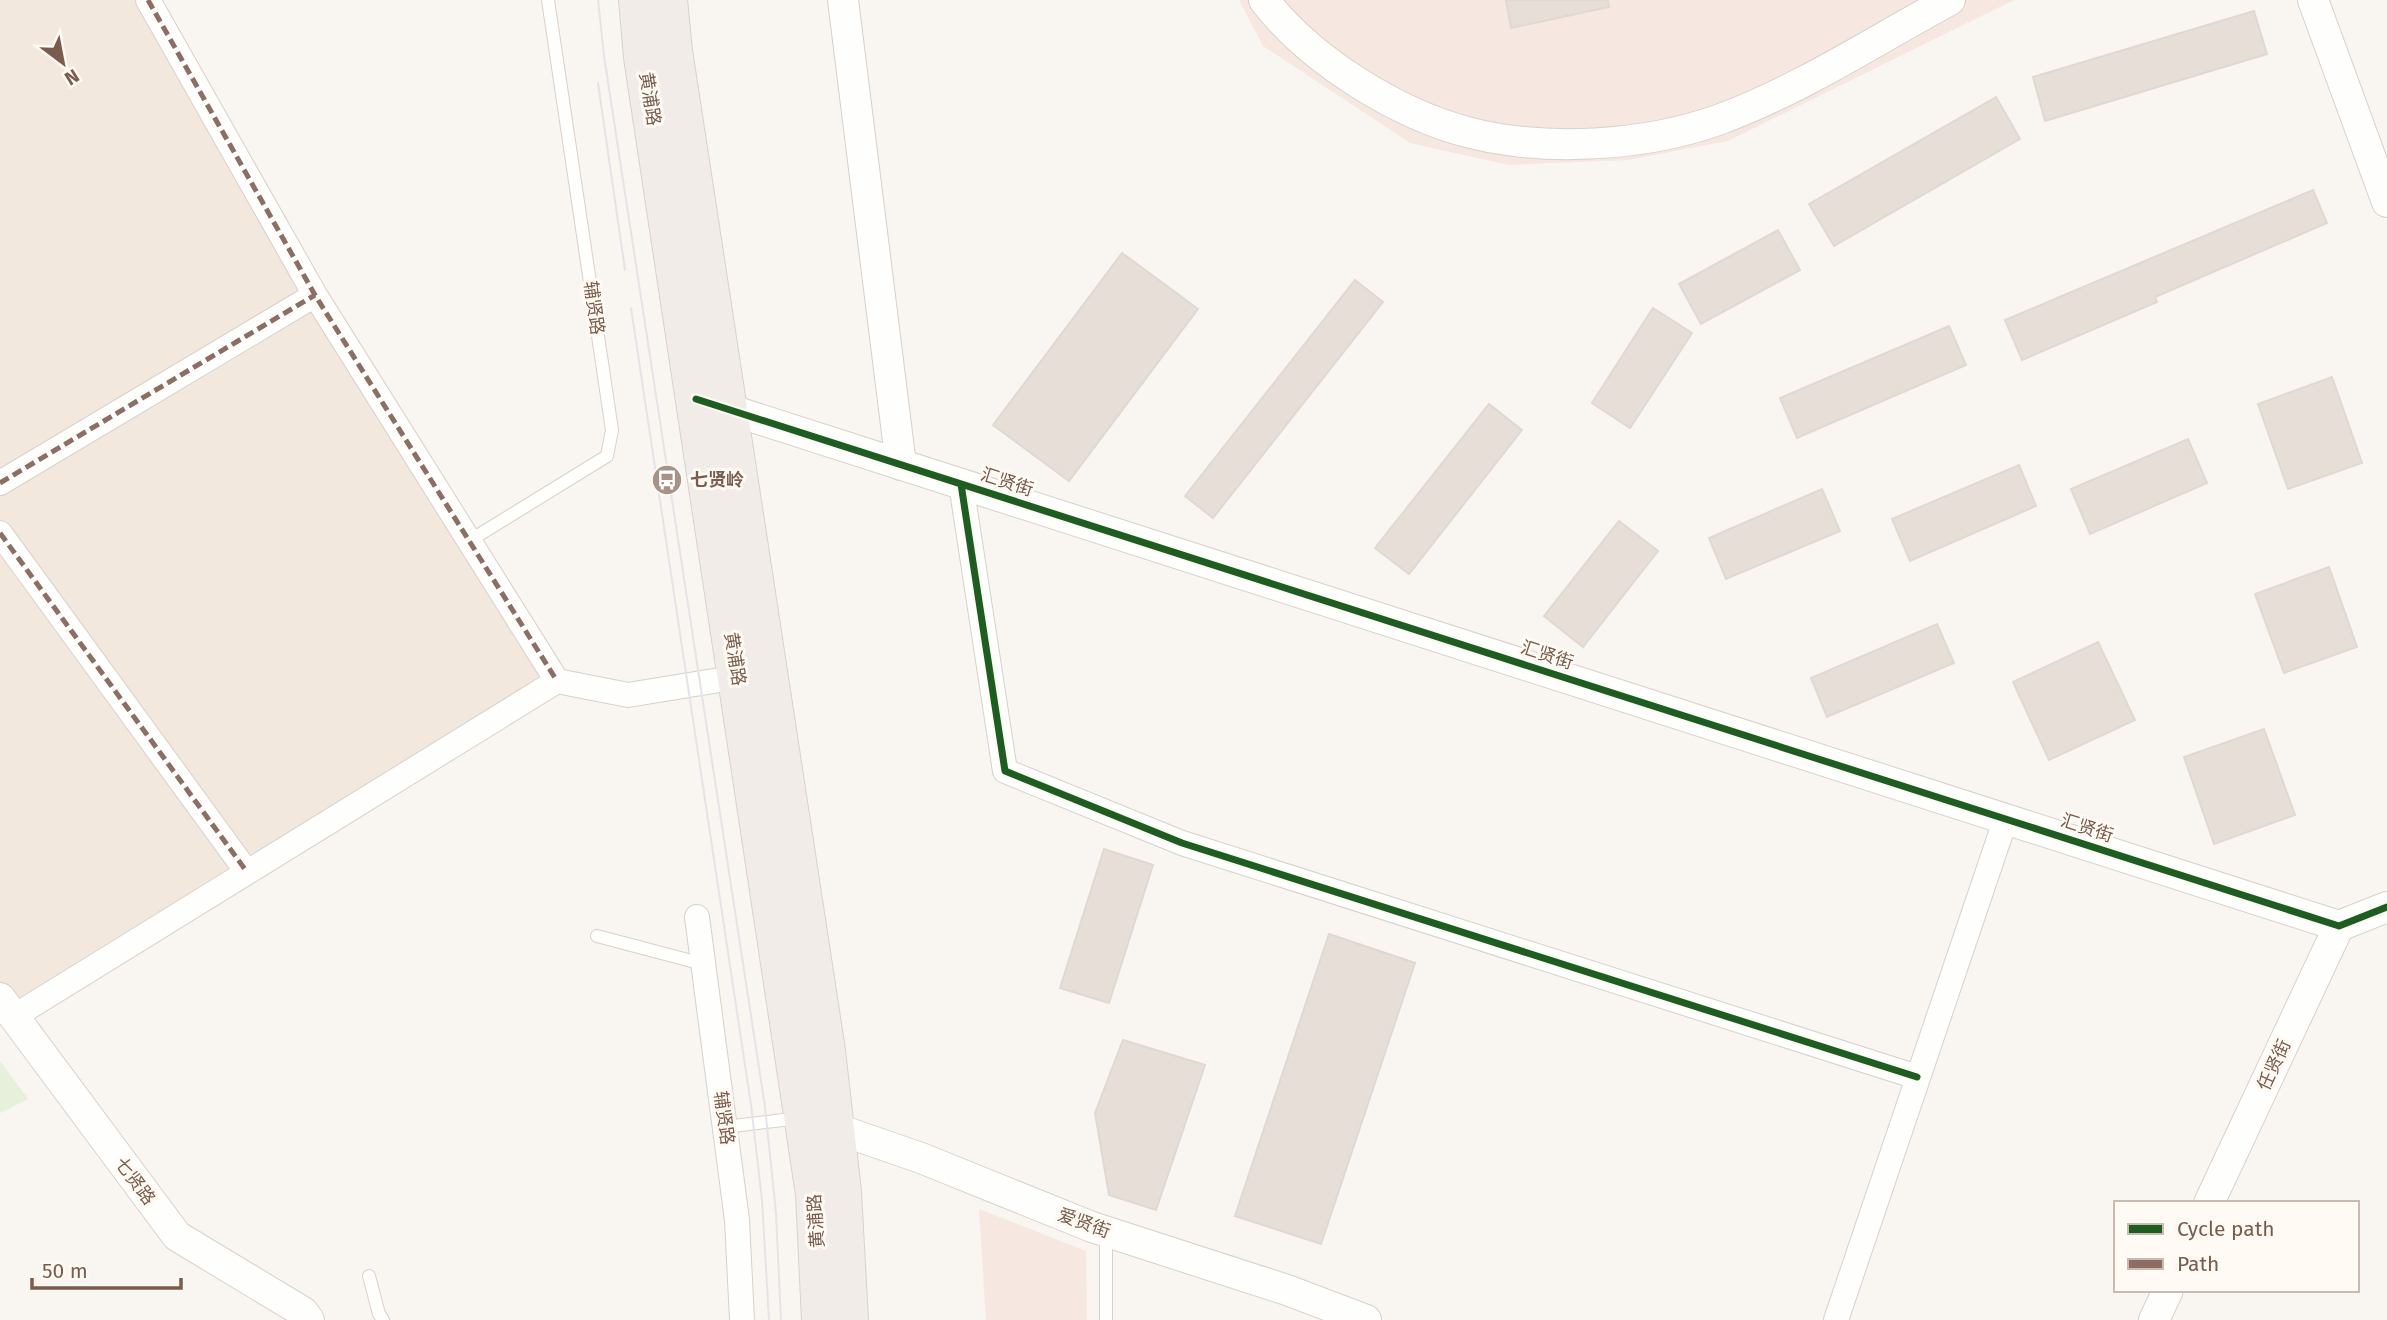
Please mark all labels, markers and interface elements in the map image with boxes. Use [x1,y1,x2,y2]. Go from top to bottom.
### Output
north arrow [28,28,98,98]
text: N [60,64,83,90]
street label: 黄浦路 [635,71,665,127]
street label: 辅贤路 [579,280,609,336]
bus stop icon: 七贤岭 [650,463,684,497]
street label: 汇贤街 [978,463,1036,501]
place label: 七贤岭 [690,469,744,491]
street label: 黄浦路 [720,631,750,687]
street label: 汇贤街 [1518,636,1576,674]
street label: 汇贤街 [2058,809,2116,847]
street label: 任贤街 [2253,1036,2295,1094]
street label: 辅贤路 [709,1090,739,1146]
street label: 七贤路 [110,1153,160,1209]
street label: 黄浦路 [803,1193,829,1249]
legend [2114,1201,2359,1292]
street label: 爱贤街 [1055,1203,1113,1243]
text: Cycle path [2177,1216,2275,1242]
scale bar [32,1246,180,1290]
text: Path [2177,1251,2219,1277]
text: 50 m [42,1258,88,1284]

